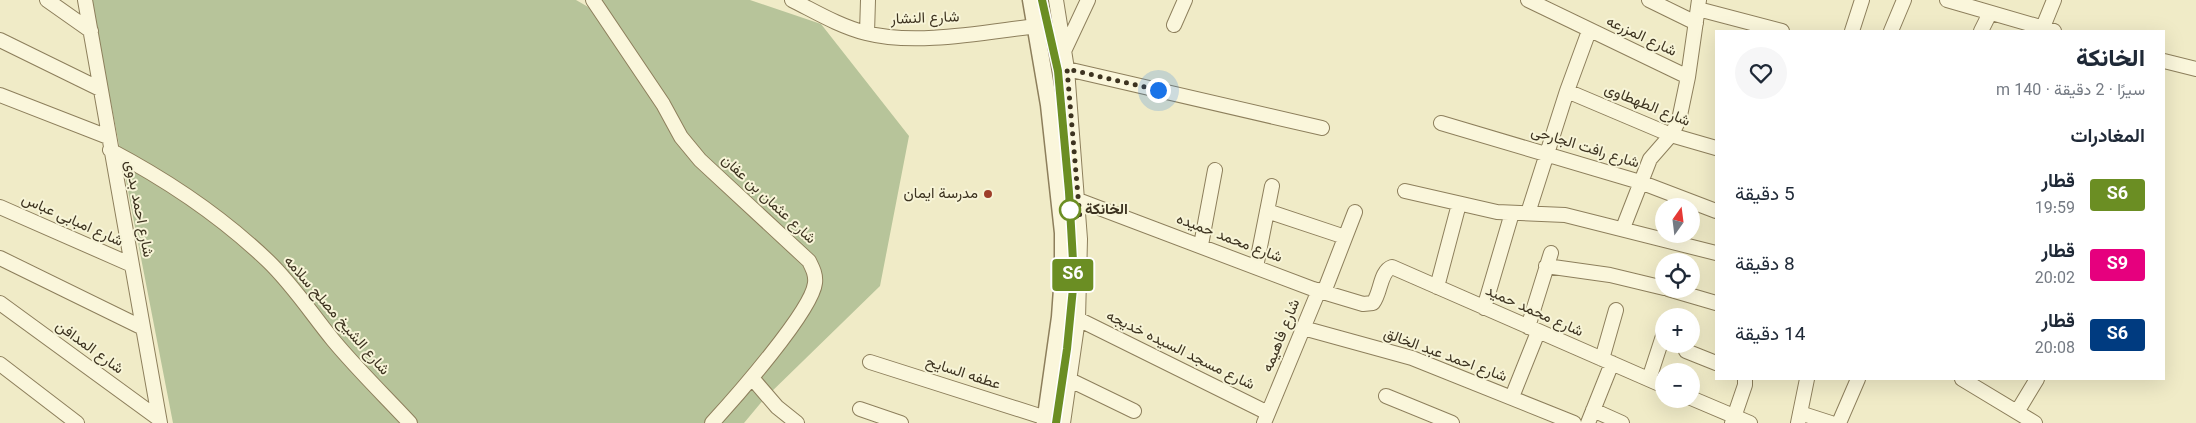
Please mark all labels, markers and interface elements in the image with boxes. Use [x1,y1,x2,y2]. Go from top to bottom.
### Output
street label: شارع النشار [889,6,960,32]
street label: شارع المزرعه [1602,11,1680,63]
text: الخانكة [2076,41,2145,79]
button: heart [1735,47,1787,99]
your location [1146,78,1171,103]
street label: شارع الطهطاوى [1601,78,1694,134]
text: سيرًا · 2 دقيقة · 140 m [1996,79,2145,104]
street label: شارع رافت الجارحى [1528,121,1642,175]
text: المغادرات [2070,123,2145,152]
street label: شارع عثمان بن عفان [715,150,821,250]
street label: شارع احمد بدوى [117,159,159,259]
text: قطار [2041,168,2075,197]
text: 5 دقيقة [1735,181,1795,210]
text: S6 [2107,181,2128,209]
place label: مدرسة ايمان [904,183,978,206]
street label: شارع امبابى عباس [18,188,127,254]
marker: مدرسة ايمان [982,188,994,200]
text: 19:59 [2035,197,2075,222]
north arrow [1655,198,1700,242]
map controls [1655,198,1700,408]
marker: الخانكة [1059,199,1081,221]
place label: الخانكة [1085,199,1128,222]
street label: شارع محمد حميده [1173,208,1286,270]
text: قطار [2041,238,2075,267]
street label: شارع الشيخ مصلح سلامه [277,251,395,381]
text: 8 دقيقة [1735,251,1795,280]
text: S9 [2107,251,2128,279]
button: locate [1655,253,1700,298]
line badge: S6 [1050,259,1096,291]
text: S6 [1062,261,1084,289]
text: 20:02 [2035,267,2075,292]
street label: شارع محمد حميد [1481,280,1587,344]
street label: شارع فاهيمه [1257,296,1307,376]
street label: شارع مسجد السيده خديجه [1102,305,1258,397]
button: + [1655,308,1700,353]
text: قطار [2041,308,2075,337]
street label: شارع المدافن [50,315,128,381]
text: 14 دقيقة [1735,321,1805,350]
text: S6 [2107,321,2128,349]
street label: شارع احمد عبد الخالق [1380,323,1510,389]
text: 20:08 [2035,337,2075,362]
street label: عطفه السايح [923,351,1004,397]
button: − [1655,363,1700,408]

